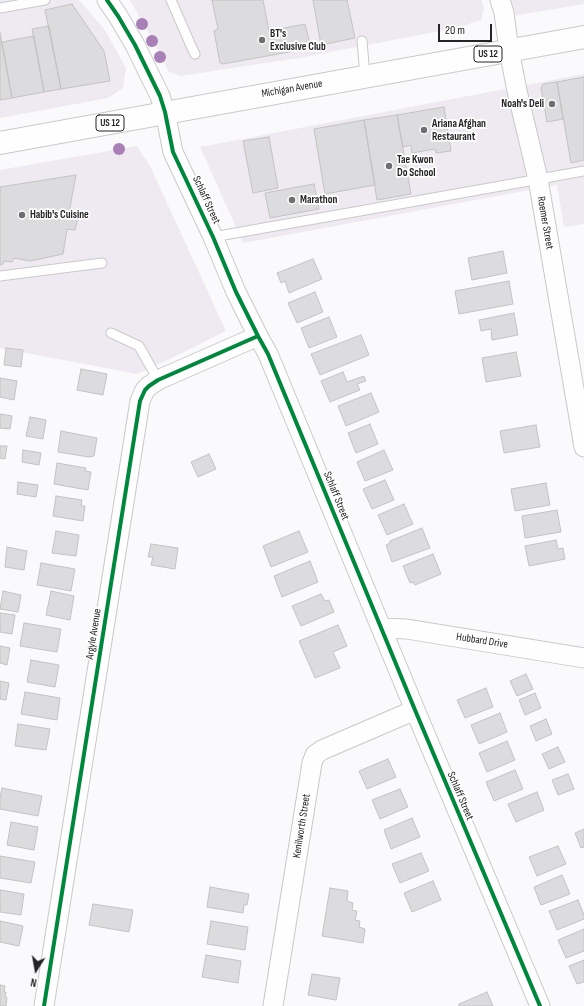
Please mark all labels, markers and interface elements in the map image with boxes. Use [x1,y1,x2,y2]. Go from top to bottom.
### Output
scale bar [440,16,494,42]
text: 20 m [445,23,465,38]
place label: BT's Exclusive Club [270,27,326,53]
marker: BT's Exclusive Club [257,35,267,45]
road number: US 12 [474,46,502,62]
street label: Michigan Avenue [261,77,323,101]
place label: Noah's Deli [501,97,544,111]
marker: Noah's Deli [547,99,557,109]
road number: US 12 [96,115,124,131]
place label: Ariana Afghan Restaurant [432,117,486,143]
marker: Ariana Afghan Restaurant [419,125,429,135]
place label: Tae Kwon Do School [397,153,436,179]
marker: Tae Kwon Do School [384,161,394,171]
street label: Schlaff Street [189,174,223,226]
place label: Marathon [300,193,337,207]
marker: Marathon [287,195,297,205]
street label: Roemer Street [534,195,556,251]
place label: Habib's Cuisine [30,208,89,222]
marker: Habib's Cuisine [17,210,27,220]
street label: Schlaff Street [320,470,352,522]
street label: Argyle Avenue [83,608,105,660]
street label: Hubbard Drive [455,630,509,652]
street label: Schlaff Street [444,770,476,822]
street label: Kenilworth Street [290,793,314,859]
north arrow [16,950,56,990]
text: N [29,975,38,989]

